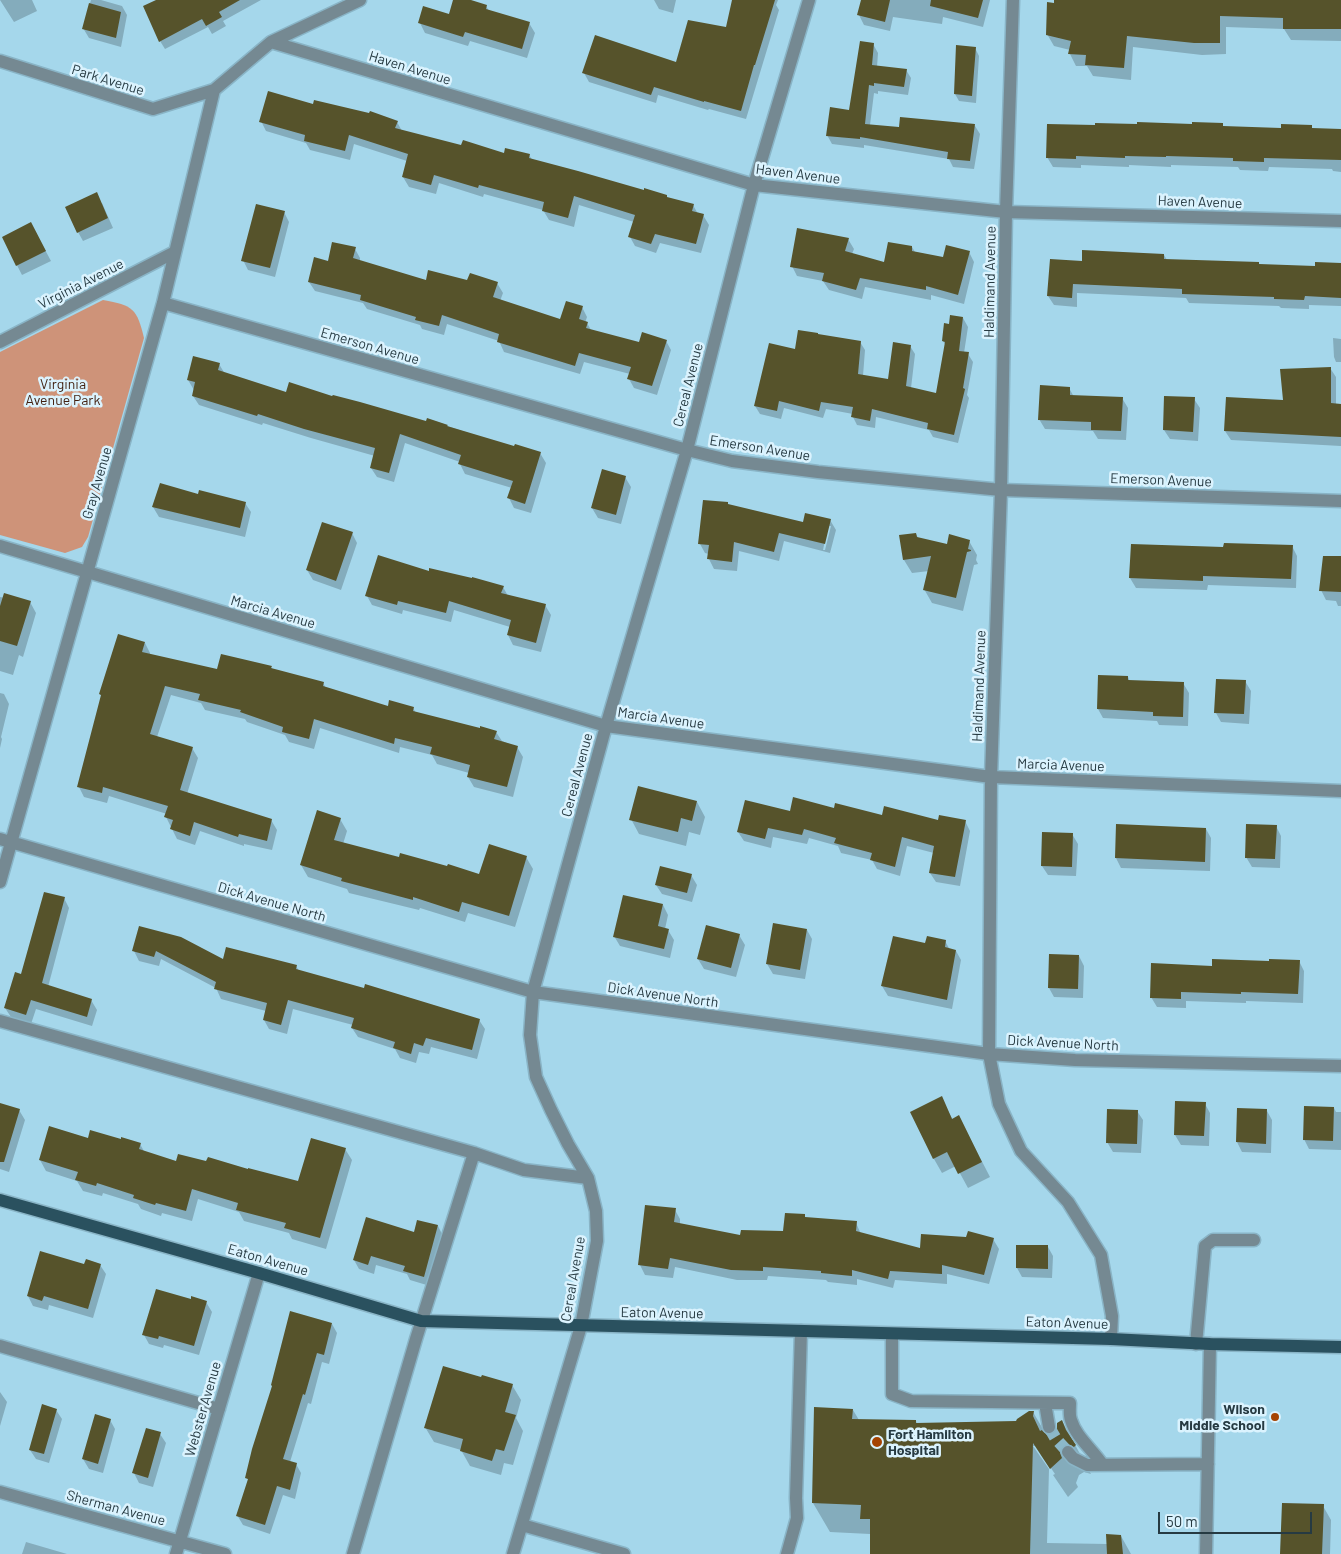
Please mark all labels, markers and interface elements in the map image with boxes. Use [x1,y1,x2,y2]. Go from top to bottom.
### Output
street label: Haven Avenue [367,48,453,88]
street label: Park Avenue [70,61,146,99]
street label: Haven Avenue [755,160,841,188]
street label: Haven Avenue [1157,192,1243,212]
street label: Haldimand Avenue [981,226,999,338]
street label: Virginia Avenue [36,255,126,313]
street label: Emerson Avenue [319,324,421,368]
street label: Cereal Avenue [669,341,707,429]
park label: Virginia Avenue Park [26,376,100,408]
street label: Emerson Avenue [708,432,812,464]
street label: Gray Avenue [79,445,115,521]
street label: Emerson Avenue [1110,470,1212,490]
street label: Marcia Avenue [229,592,317,632]
street label: Haldimand Avenue [969,630,989,742]
street label: Marcia Avenue [617,704,705,732]
street label: Cereal Avenue [558,731,596,819]
street label: Marcia Avenue [1017,755,1105,775]
street label: Dick Avenue North [216,879,328,925]
street label: Dick Avenue North [607,979,719,1011]
street label: Dick Avenue North [1007,1032,1119,1054]
street label: Cereal Avenue [557,1235,589,1323]
street label: Eaton Avenue [226,1240,310,1280]
street label: Eaton Avenue [620,1304,704,1322]
street label: Eaton Avenue [1025,1313,1109,1333]
street label: Webster Avenue [181,1360,225,1458]
place label: Wilson Middle School [1179,1401,1265,1434]
marker: Wilson Middle School [1269,1411,1281,1423]
place label: Fort Hamilton Hospital [888,1426,972,1458]
marker: Fort Hamilton Hospital [870,1435,884,1449]
street label: Sherman Avenue [65,1487,167,1529]
scale bar [1161,1502,1315,1534]
text: 50 m [1166,1512,1198,1530]

